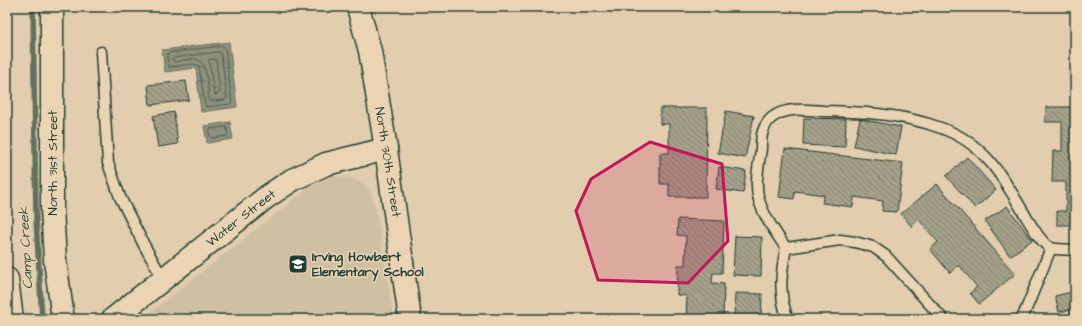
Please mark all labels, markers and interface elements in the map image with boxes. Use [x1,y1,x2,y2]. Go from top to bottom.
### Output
street label: North 30th Street [370,106,406,219]
street label: North 31st Street [44,110,62,215]
street label: Water Street [203,185,280,251]
water label: Camp Creek [14,206,38,290]
place label: Irving Howbert Elementary School [312,248,424,282]
school or university icon: Irving Howbert Elementary School [287,253,309,275]

